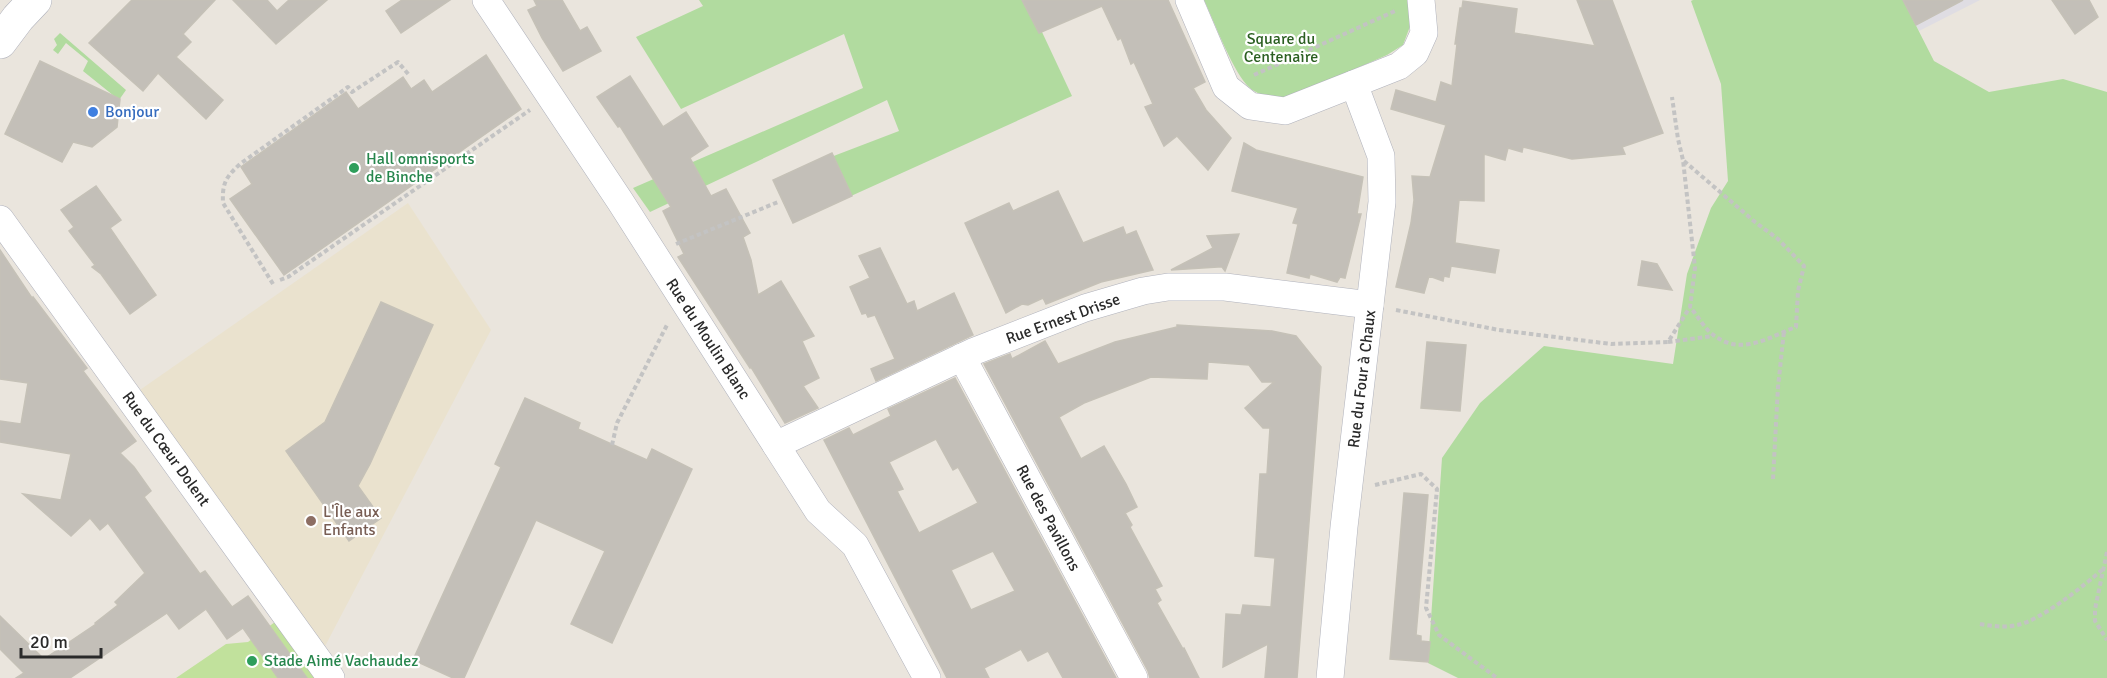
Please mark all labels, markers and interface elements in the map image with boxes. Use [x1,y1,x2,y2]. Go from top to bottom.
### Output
park label: Square du Centenaire [1244,29,1318,67]
place label: Bonjour [105,102,159,122]
marker: Bonjour [86,105,100,119]
place label: Hall omnisports de Binche [366,149,474,187]
marker: Hall omnisports de Binche [347,161,361,175]
street label: Rue du Moulin Blanc [661,275,755,403]
street label: Rue Ernest Drisse [1003,289,1123,349]
street label: Rue du Four à Chaux [1344,308,1380,449]
street label: Rue du Cœur Dolent [118,388,215,511]
street label: Rue des Pavillons [1012,461,1084,575]
place label: L'Île aux Enfants [323,502,380,540]
marker: L'Île aux Enfants [304,514,318,528]
scale bar [21,621,100,659]
text: 20 m [30,631,68,653]
place label: Stade Aimé Vachaudez [264,651,418,671]
marker: Stade Aimé Vachaudez [245,654,259,668]

